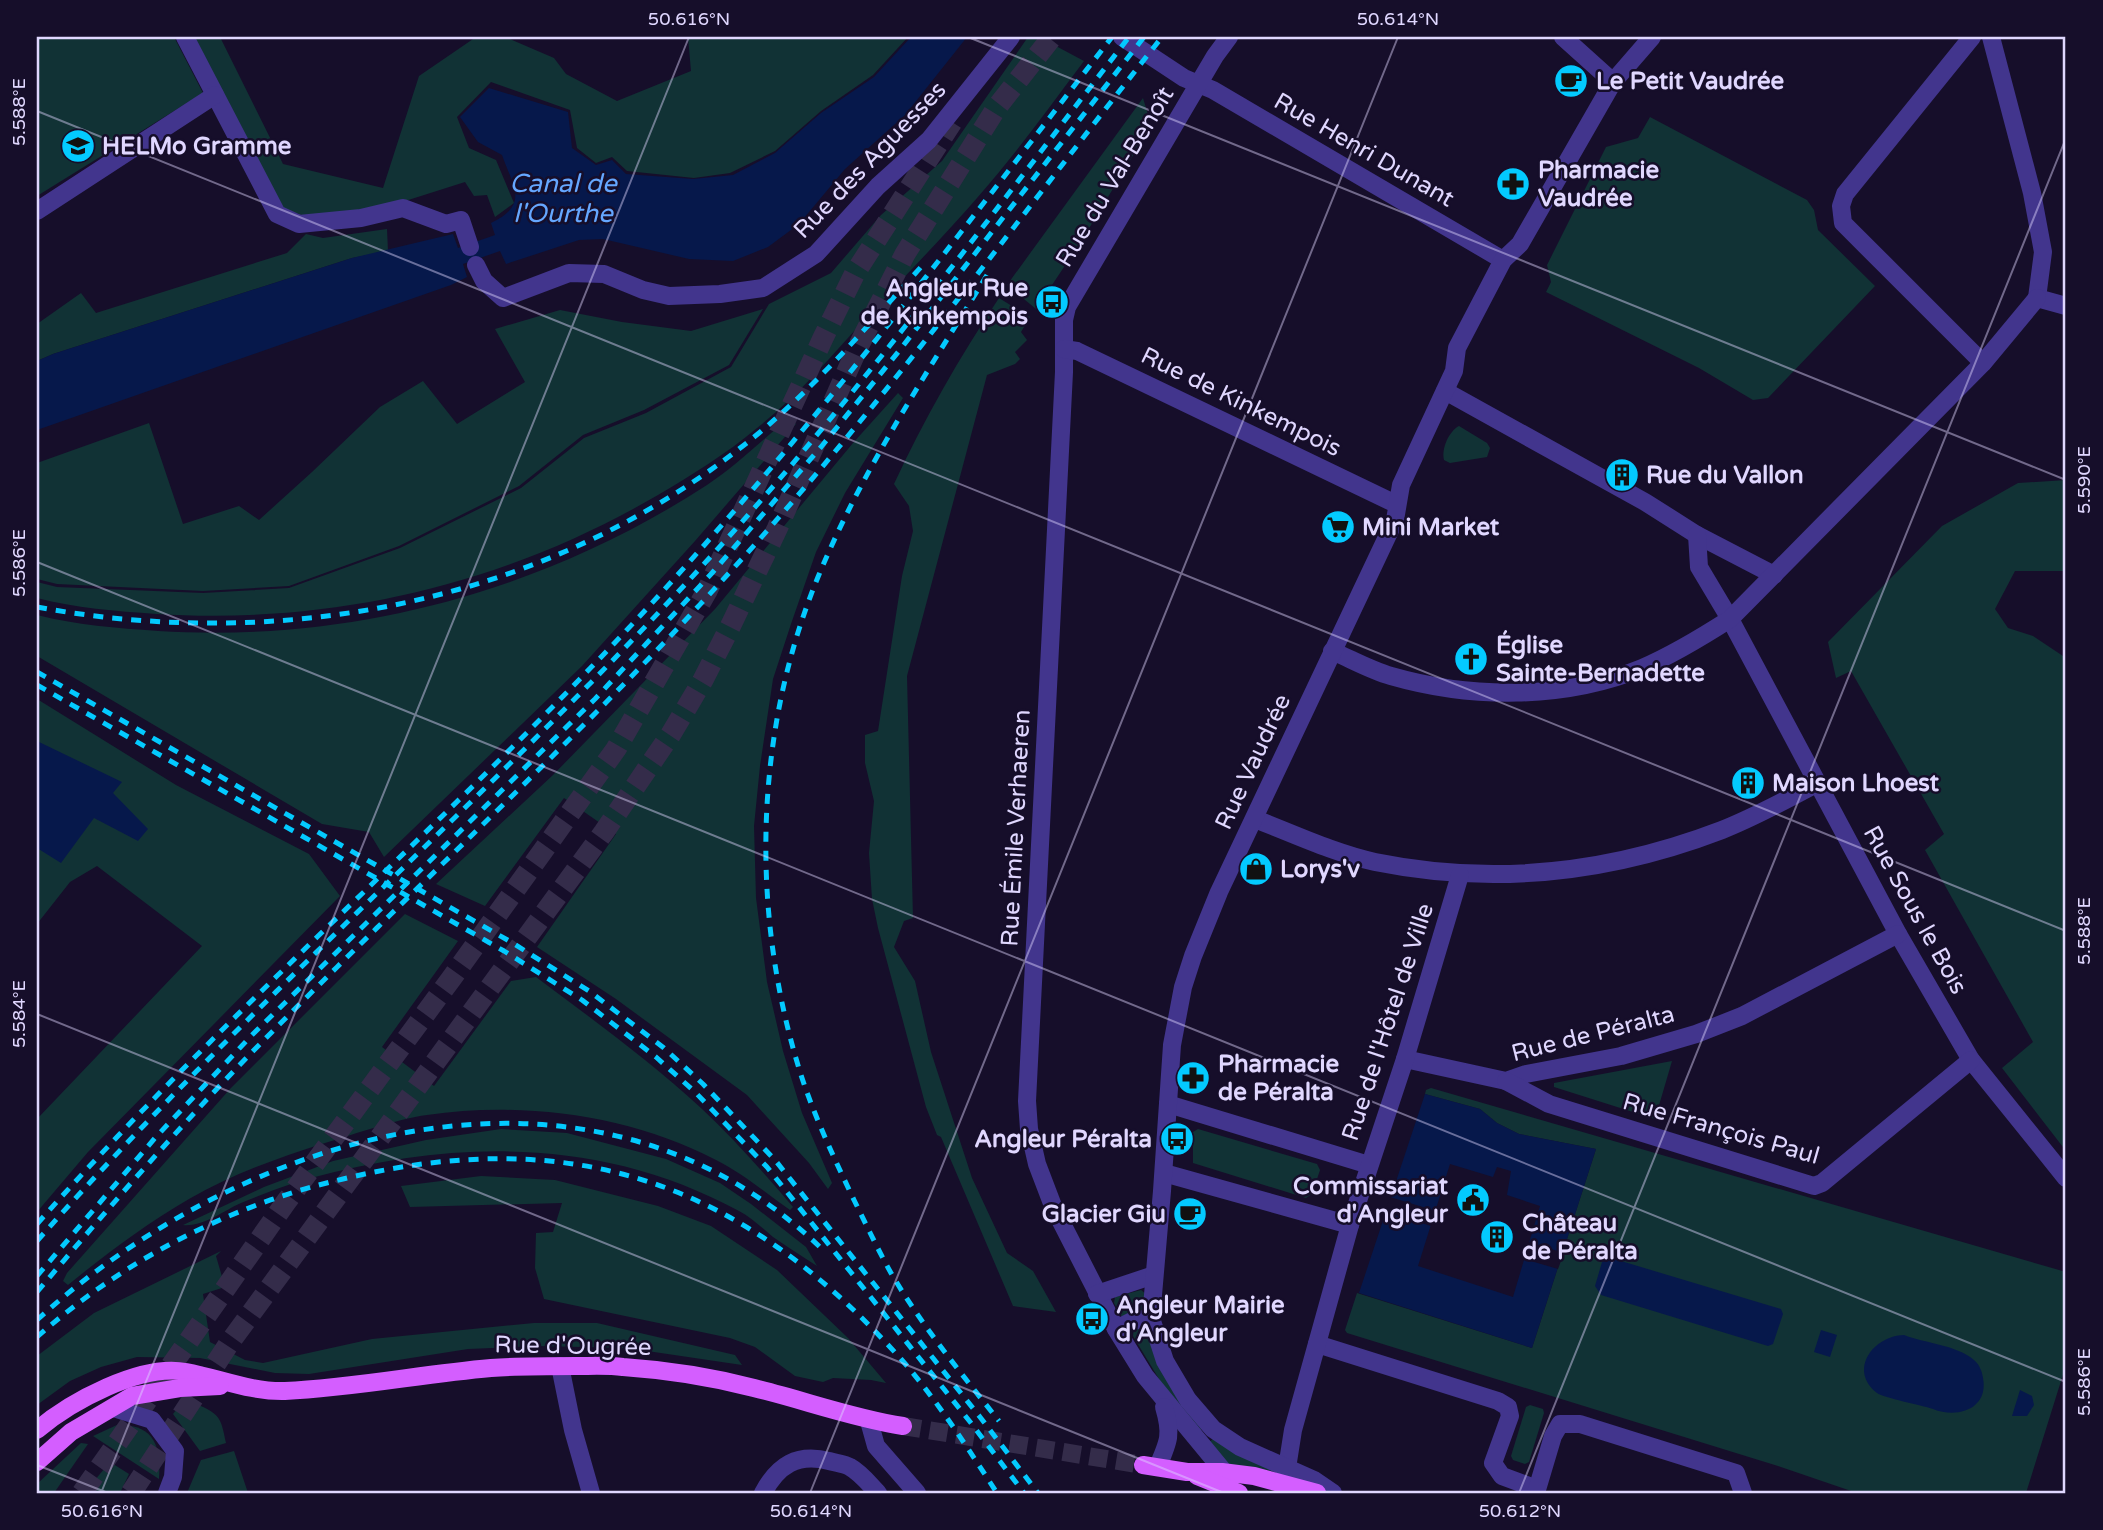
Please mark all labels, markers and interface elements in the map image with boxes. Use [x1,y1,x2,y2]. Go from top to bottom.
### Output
text: 50.616°N [648,8,730,30]
text: 50.614°N [1357,8,1439,30]
cafe icon: Le Petit Vaudrée [1552,62,1590,100]
place label: Le Petit Vaudrée [1596,67,1784,96]
street label: Rue des Aguesses [788,75,952,245]
text: 5.588°E [8,78,30,146]
street label: Rue du Val-Benoît [1050,82,1180,272]
street label: Rue Henri Dunant [1269,87,1459,213]
school or university icon: HELMo Gramme [59,127,97,165]
place label: HELMo Gramme [102,132,292,161]
place label: Pharmacie Vaudrée [1538,156,1660,213]
pharmacy icon: Pharmacie Vaudrée [1494,165,1532,203]
water label: Canal de l'Ourthe [509,168,618,229]
place label: Angleur Rue de Kinkempois [861,274,1028,331]
bus stop icon: Angleur Rue de Kinkempois [1033,283,1071,321]
street label: Rue de Kinkempois [1136,341,1346,463]
text: 5.590°E [2073,446,2095,514]
building icon: Rue du Vallon [1603,456,1641,494]
place label: Rue du Vallon [1646,461,1804,490]
supermarket icon: Mini Market [1319,508,1357,546]
place label: Mini Market [1362,513,1500,542]
text: 5.586°E [8,529,30,597]
place label: Église Sainte-Bernadette [1496,630,1705,688]
church icon: Église Sainte-Bernadette [1452,640,1490,678]
street label: Rue Vaudrée [1209,690,1297,834]
street label: Rue Émile Verhaeren [994,709,1037,947]
building icon: Maison Lhoest [1729,764,1767,802]
place label: Maison Lhoest [1772,769,1940,798]
street label: Rue Sous le Bois [1857,821,1973,999]
shop icon: Lorys'v [1237,850,1275,888]
place label: Lorys'v [1280,855,1360,884]
text: 5.588°E [2073,897,2095,965]
street label: Rue de l'Hôtel de Ville [1336,900,1440,1144]
text: 5.584°E [8,980,30,1048]
street label: Rue de Péralta [1508,1000,1678,1068]
place label: Pharmacie de Péralta [1218,1050,1340,1107]
pharmacy icon: Pharmacie de Péralta [1174,1059,1212,1097]
street label: Rue François Paul [1619,1087,1823,1171]
bus stop icon: Angleur Péralta [1158,1120,1196,1158]
place label: Angleur Péralta [974,1125,1152,1154]
place label: Commissariat d'Angleur [1293,1172,1449,1229]
public building icon: Commissariat d'Angleur [1454,1181,1492,1219]
cafe icon: Glacier Giu [1171,1195,1209,1233]
place label: Glacier Giu [1042,1200,1166,1229]
place label: Château de Péralta [1522,1209,1638,1266]
building icon: Château de Péralta [1478,1218,1516,1256]
place label: Angleur Mairie d'Angleur [1116,1291,1285,1348]
bus stop icon: Angleur Mairie d'Angleur [1073,1300,1111,1338]
street label: Rue d'Ougrée [494,1330,652,1362]
text: 5.586°E [2073,1348,2095,1416]
text: 50.616°N [61,1500,143,1522]
text: 50.614°N [770,1500,852,1522]
text: 50.612°N [1479,1500,1561,1522]

